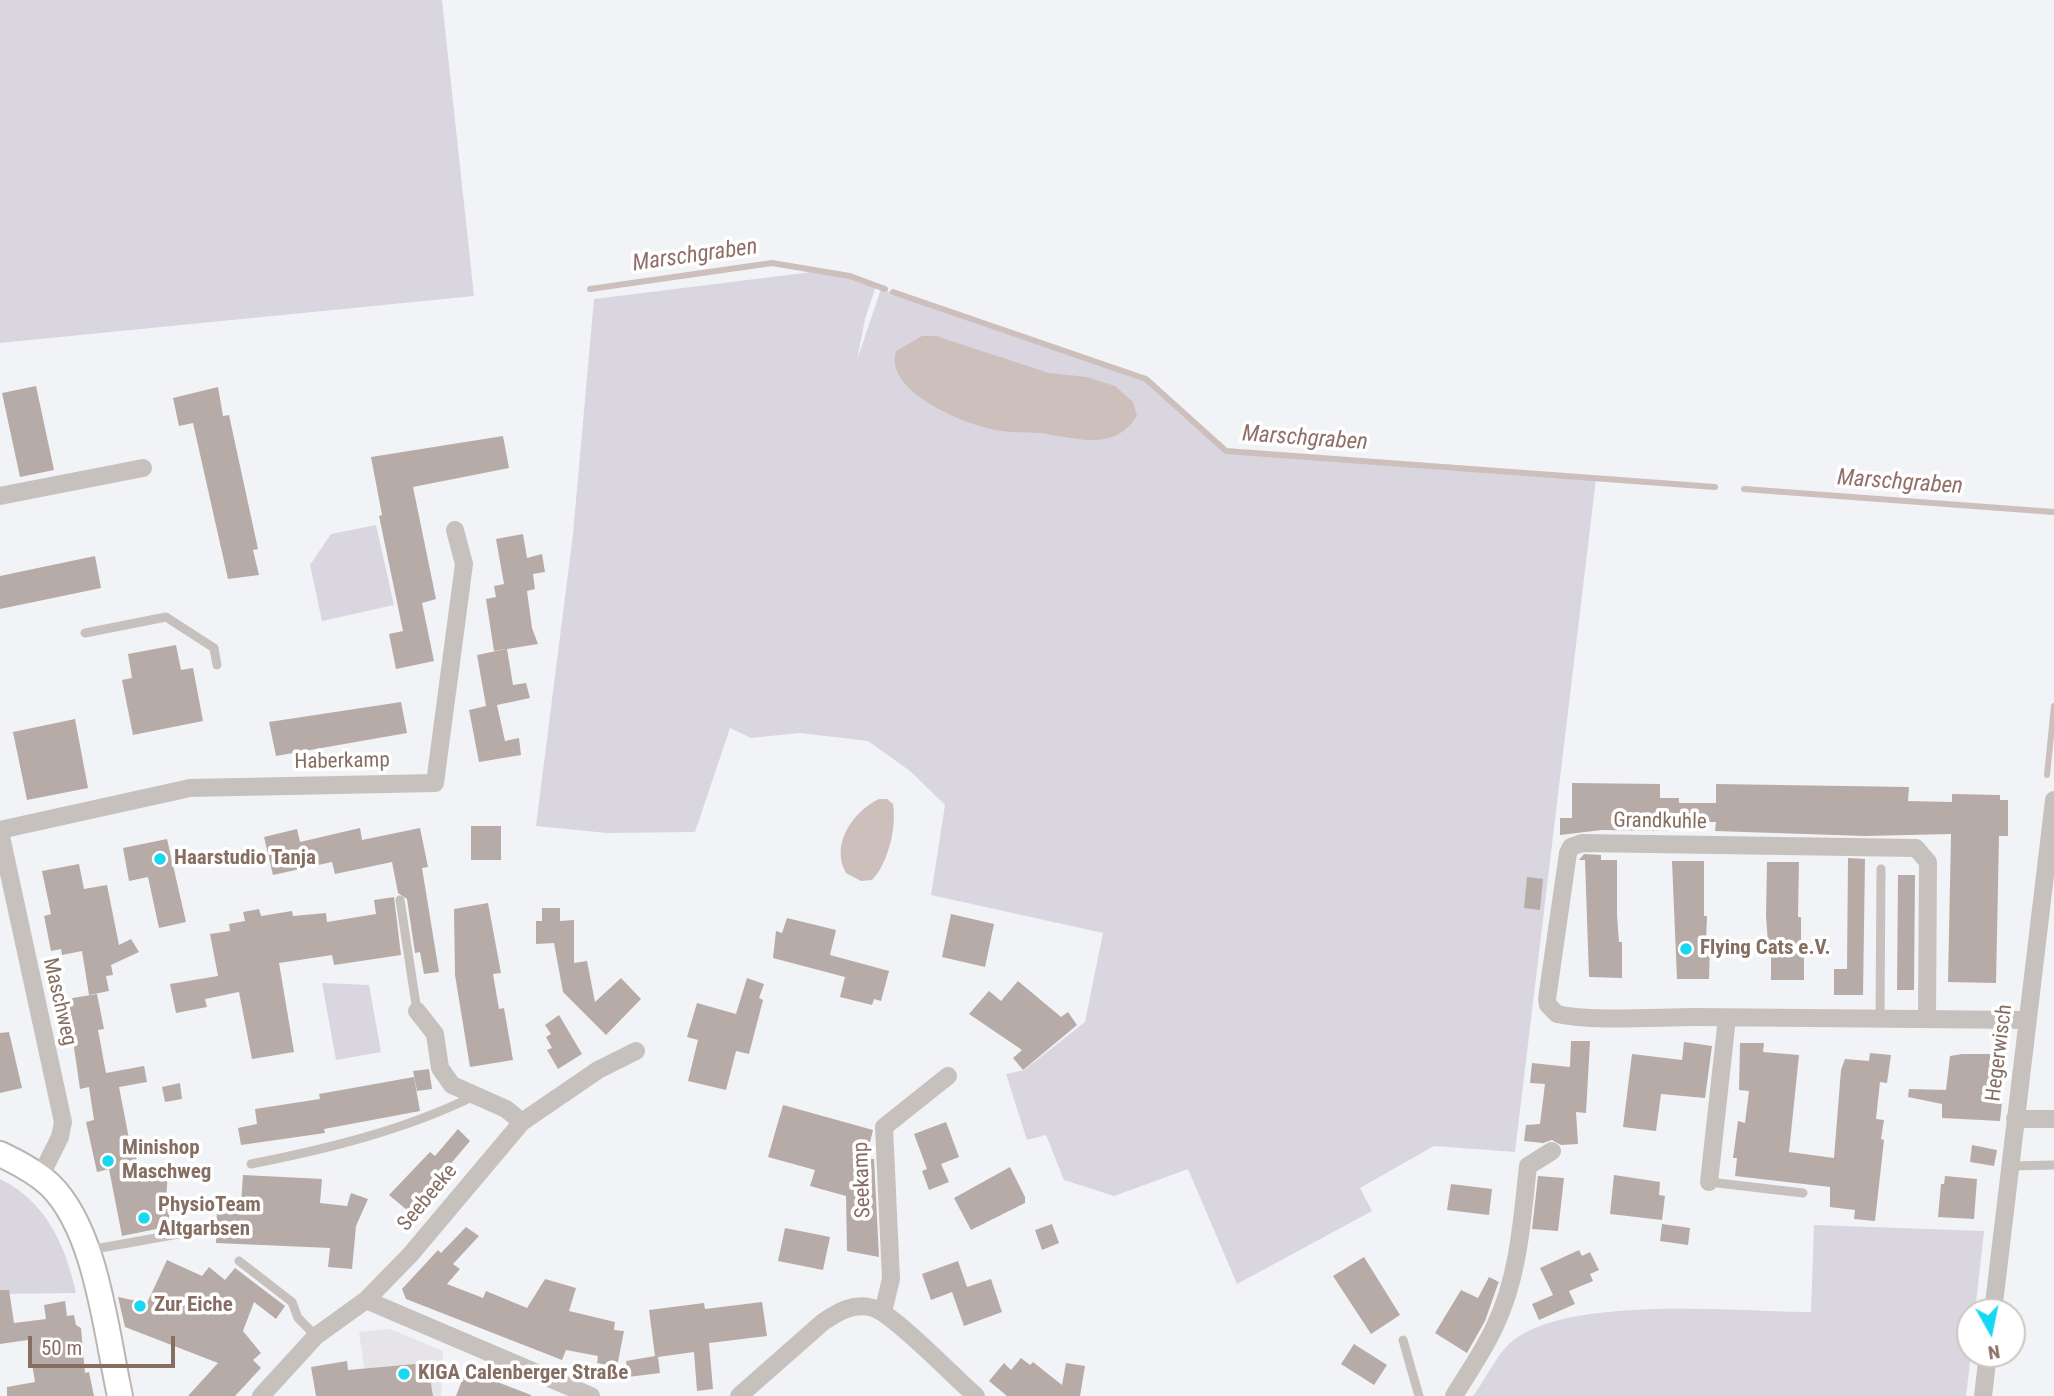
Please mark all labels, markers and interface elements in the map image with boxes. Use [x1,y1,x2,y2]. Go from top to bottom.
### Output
water label: Marschgraben [631,234,759,278]
water label: Marschgraben [1241,421,1369,457]
water label: Marschgraben [1836,465,1964,501]
street label: Haberkamp [294,749,390,775]
street label: Grandkuhle [1613,809,1707,835]
place label: Haarstudio Tanja [174,846,316,872]
marker: Haarstudio Tanja [152,851,168,867]
place label: Flying Cats e.V. [1700,936,1831,962]
marker: Flying Cats e.V. [1678,941,1694,957]
street label: Maschweg [37,956,81,1048]
street label: Hegerwisch [1982,1003,2018,1103]
place label: Minishop Maschweg [122,1136,211,1186]
street label: Seekamp [849,1141,877,1219]
marker: Minishop Maschweg [100,1153,116,1169]
street label: Seebeeke [393,1159,463,1237]
place label: PhysioTeam Altgarbsen [158,1193,261,1243]
marker: PhysioTeam Altgarbsen [136,1210,152,1226]
place label: Zur Eiche [154,1293,233,1319]
marker: Zur Eiche [132,1298,148,1314]
north arrow [1956,1298,2026,1368]
scale bar [32,1322,178,1366]
text: 50 m [41,1336,82,1360]
text: N [1987,1340,2002,1365]
place label: KIGA Calenberger Straße [418,1361,628,1387]
marker: KIGA Calenberger Straße [396,1366,412,1382]

